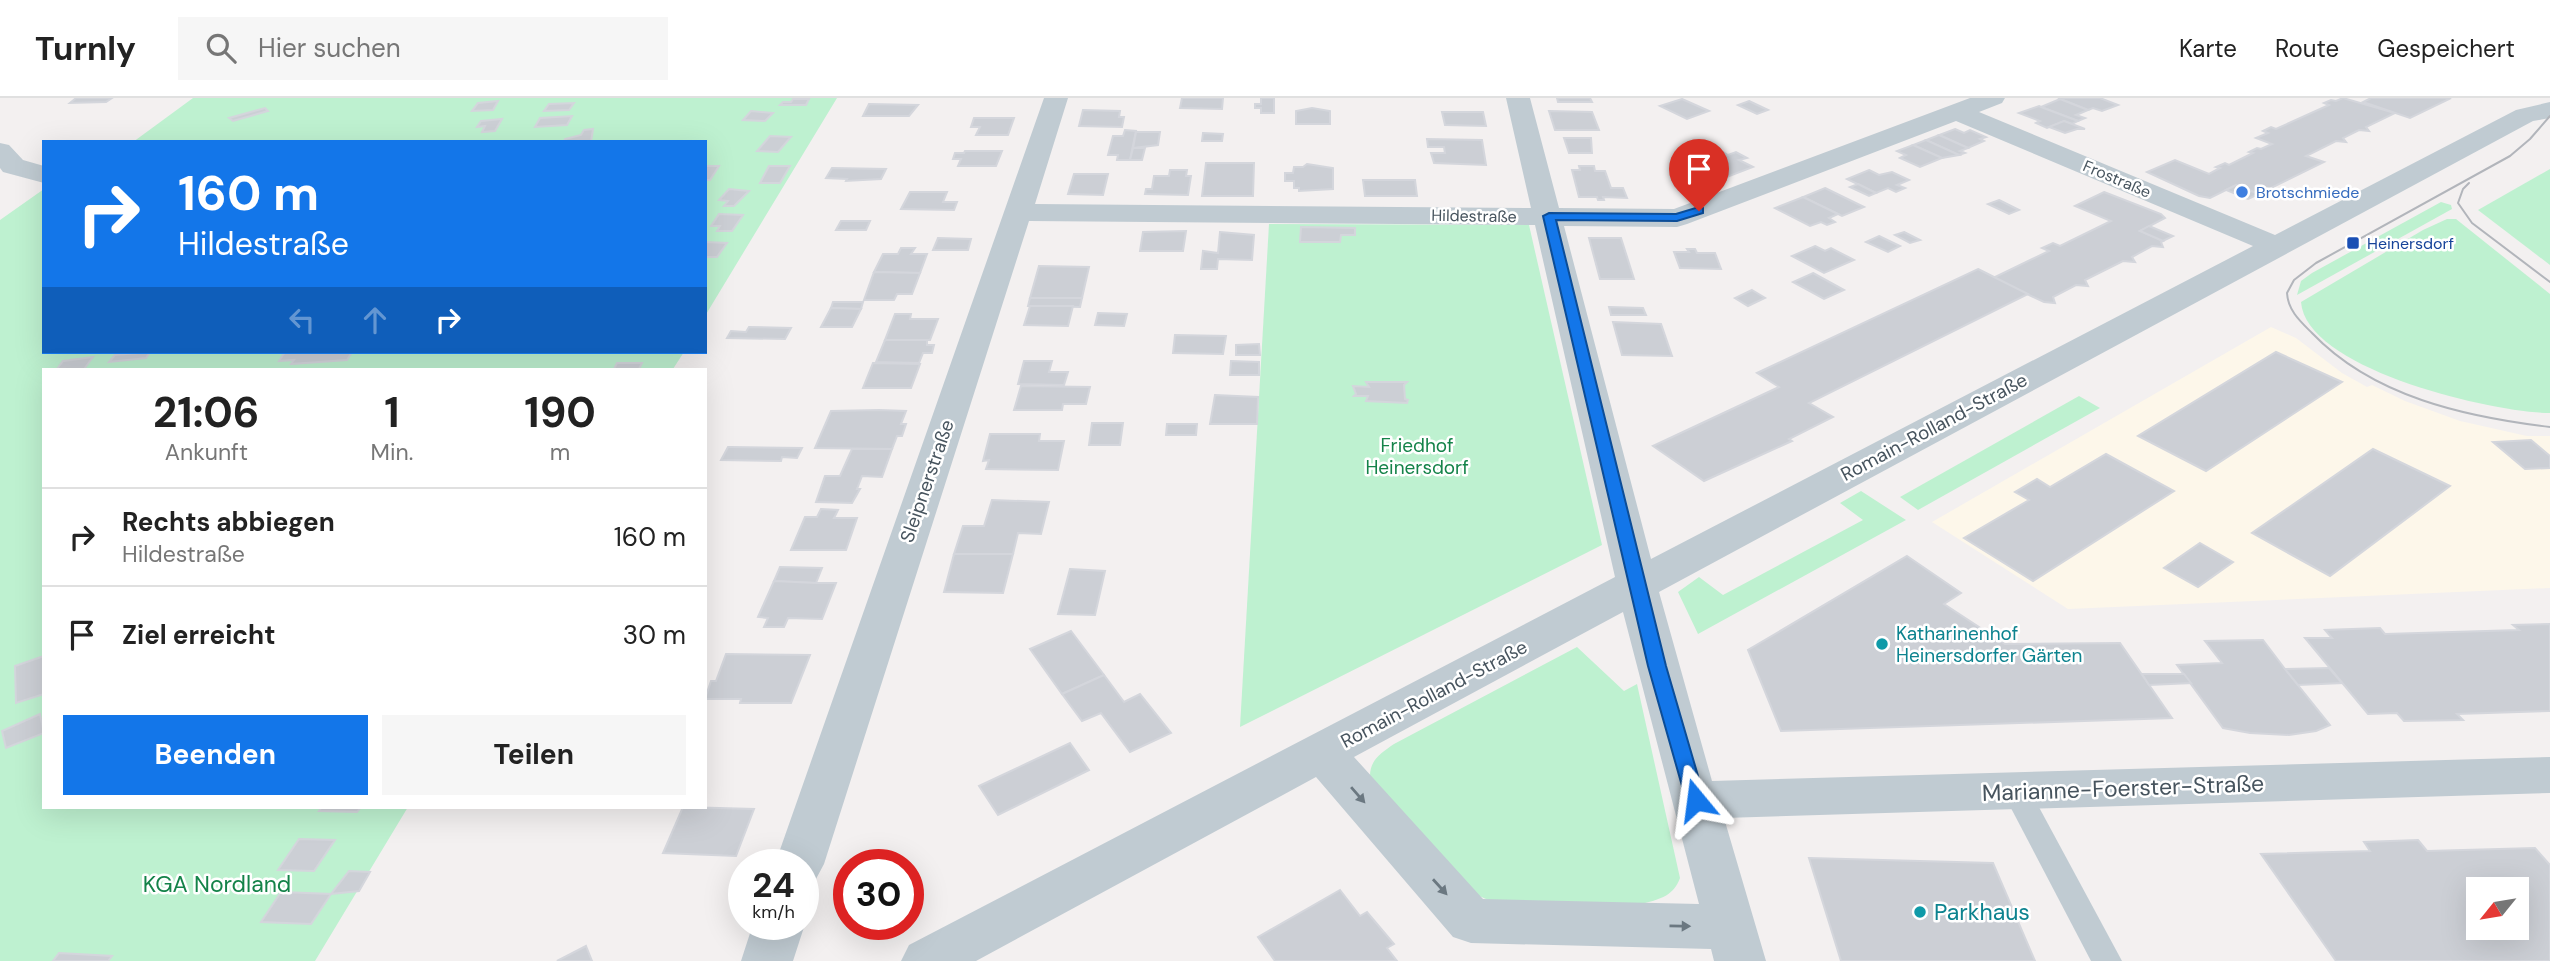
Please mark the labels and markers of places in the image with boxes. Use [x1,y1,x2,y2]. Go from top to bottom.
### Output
pin [1669,139,1729,211]
place label: Brotschmiede [2256,182,2359,203]
marker: Brotschmiede [2234,184,2250,200]
place label: Heinersdorf [2367,233,2454,254]
marker: Heinersdorf [2345,235,2361,251]
place label: Katharinenhof Heinersdorfer Gärten [1896,621,2082,668]
marker: Katharinenhof Heinersdorfer Gärten [1874,636,1890,652]
place label: Parkhaus [1934,897,2030,927]
marker: Parkhaus [1912,904,1928,920]

